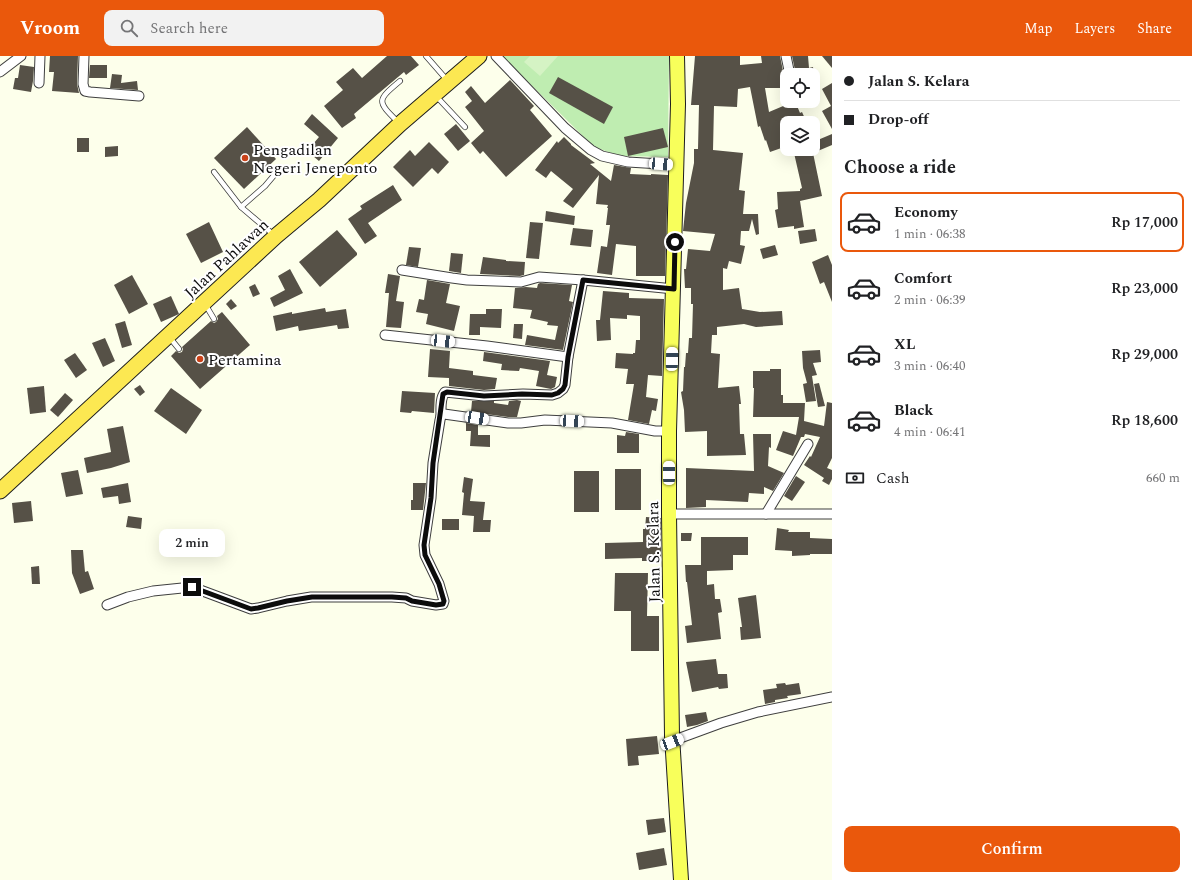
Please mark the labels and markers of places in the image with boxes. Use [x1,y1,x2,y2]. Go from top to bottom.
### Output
place label: Pengadilan Negeri Jeneponto [253,138,377,180]
marker: Pengadilan Negeri Jeneponto [240,153,250,163]
place label: Pertamina [208,348,281,372]
marker: Pertamina [195,354,205,364]

